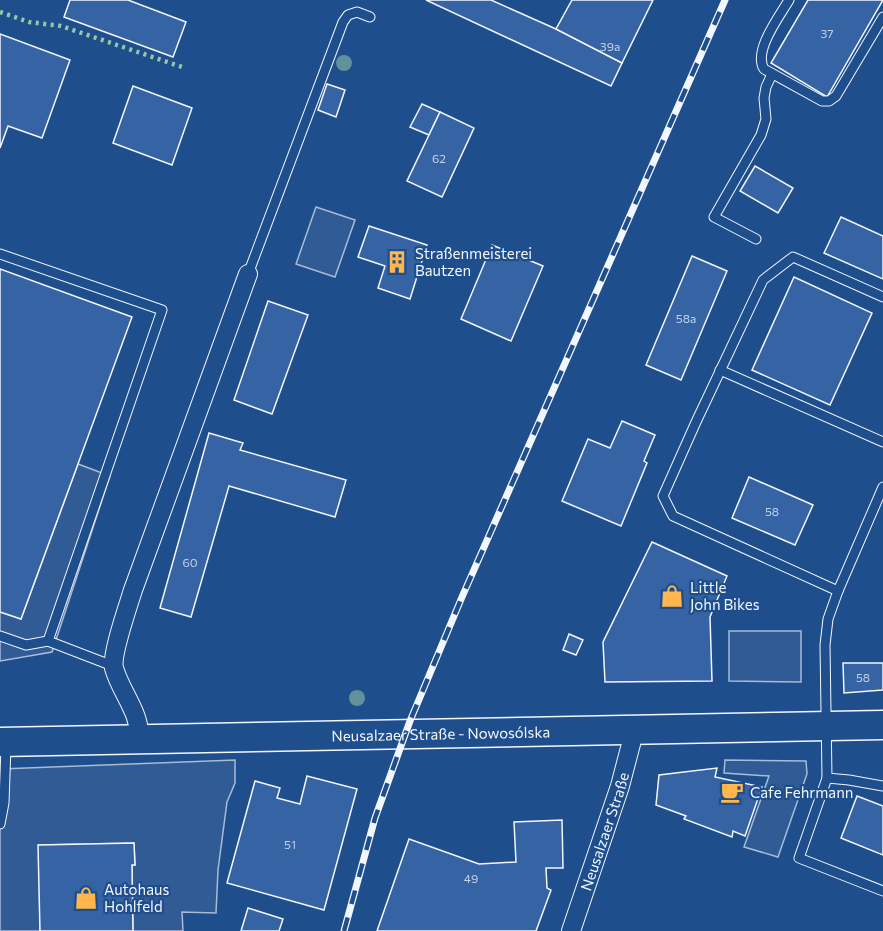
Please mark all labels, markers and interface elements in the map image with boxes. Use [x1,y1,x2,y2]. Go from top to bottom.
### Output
house number: 37 [820,26,834,40]
house number: 39a [600,39,620,53]
house number: 62 [432,151,446,165]
place label: Straßenmeisterei Bautzen [415,244,532,279]
building icon: Straßenmeisterei Bautzen [384,249,410,275]
house number: 58a [676,311,696,325]
house number: 58 [765,504,779,518]
house number: 60 [182,555,198,569]
place label: Little John Bikes [690,578,760,613]
shop icon: Little John Bikes [659,583,685,609]
house number: 58 [856,670,870,684]
street label: Neusalzaer Straße - Nowosólska [331,722,551,745]
street label: Neusalzaer Straße [576,770,632,893]
cafe icon: Cafe Fehrmann [719,779,745,805]
place label: Cafe Fehrmann [750,783,853,801]
house number: 51 [284,837,296,851]
house number: 49 [464,871,478,885]
place label: Autohaus Hohlfeld [104,880,169,915]
shop icon: Autohaus Hohlfeld [73,885,99,911]

